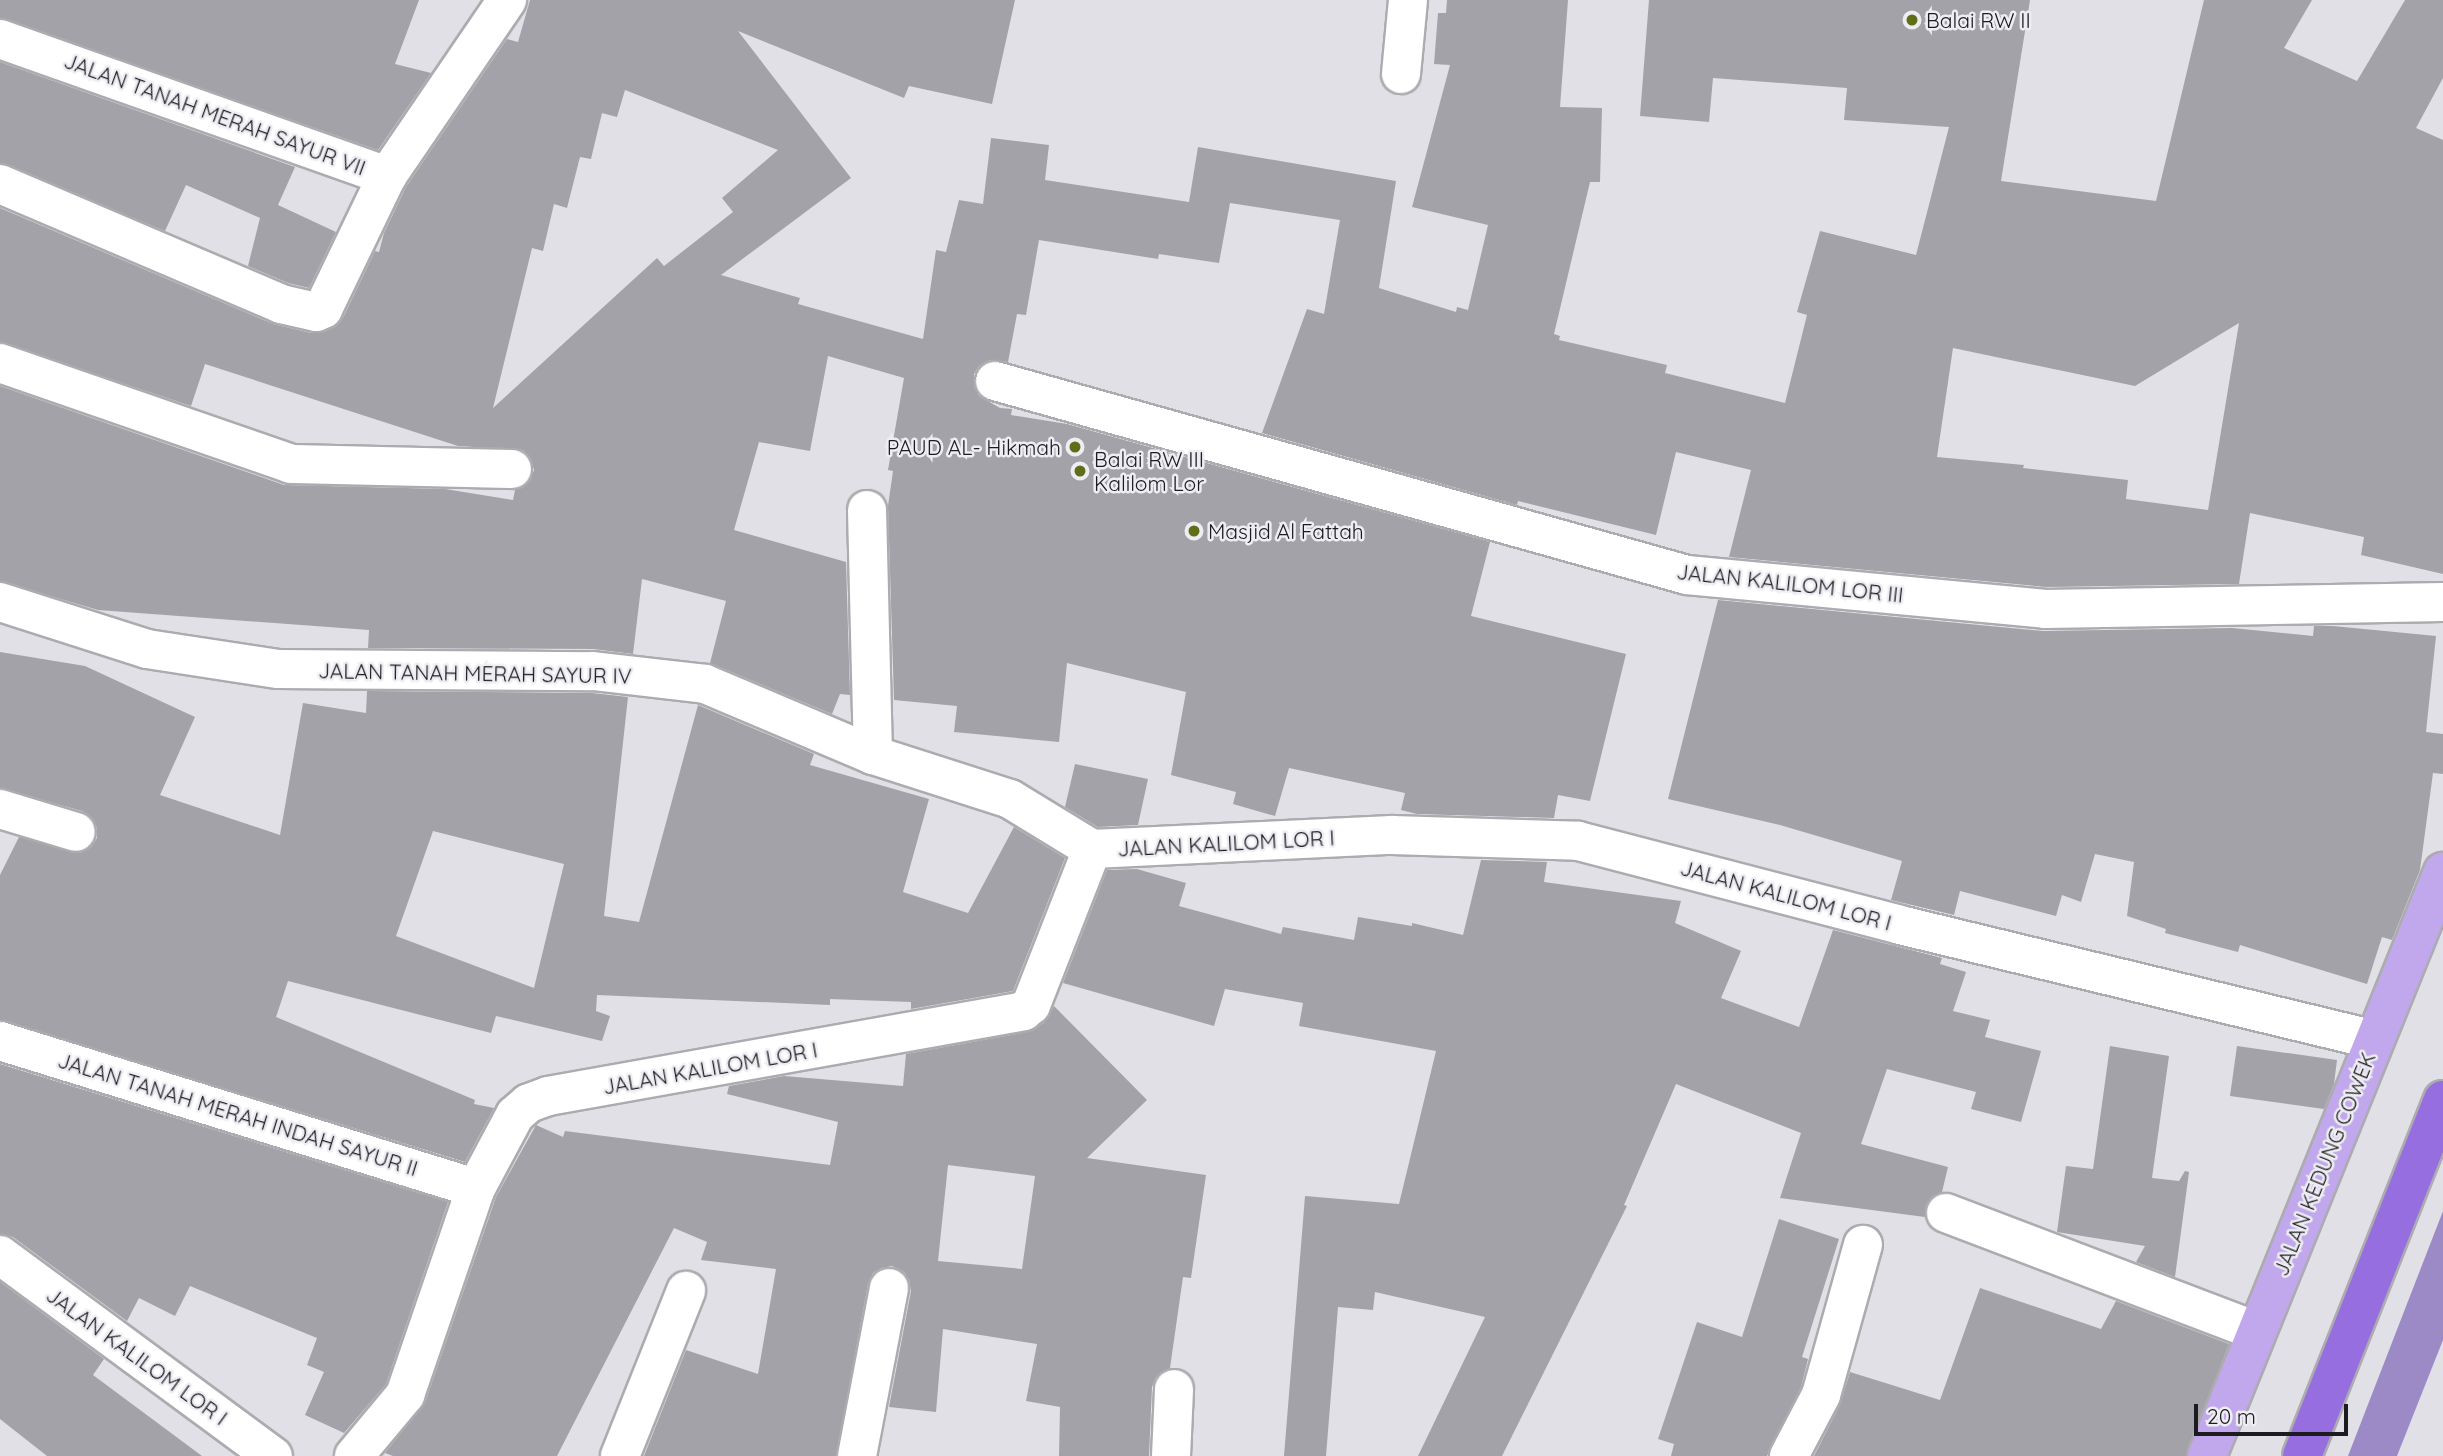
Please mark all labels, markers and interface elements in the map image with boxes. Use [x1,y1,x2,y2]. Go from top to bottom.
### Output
place label: Balai RW II [1926,7,2031,33]
marker: Balai RW II [1904,12,1920,28]
street label: JALAN TANAH MERAH SAYUR VII [61,48,369,180]
place label: PAUD AL- Hikmah [887,434,1061,460]
marker: PAUD AL- Hikmah [1067,439,1083,455]
place label: Balai RW III Kalilom Lor [1094,446,1204,496]
marker: Balai RW III Kalilom Lor [1072,463,1088,479]
place label: Masjid Al Fattah [1208,518,1364,544]
marker: Masjid Al Fattah [1186,523,1202,539]
street label: JALAN KALILOM LOR III [1675,559,1905,607]
street label: JALAN TANAH MERAH SAYUR IV [318,658,632,688]
street label: JALAN KALILOM LOR I [1117,825,1335,861]
street label: JALAN KALILOM LOR I [1678,855,1894,935]
street label: JALAN KALILOM LOR I [601,1037,819,1099]
street label: JALAN TANAH MERAH INDAH SAYUR II [55,1047,421,1181]
street label: JALAN KEDUNG COWEK [2268,1049,2380,1279]
street label: JALAN KALILOM LOR I [42,1282,232,1430]
scale bar [2198,1390,2352,1434]
text: 20 m [2207,1403,2256,1429]

